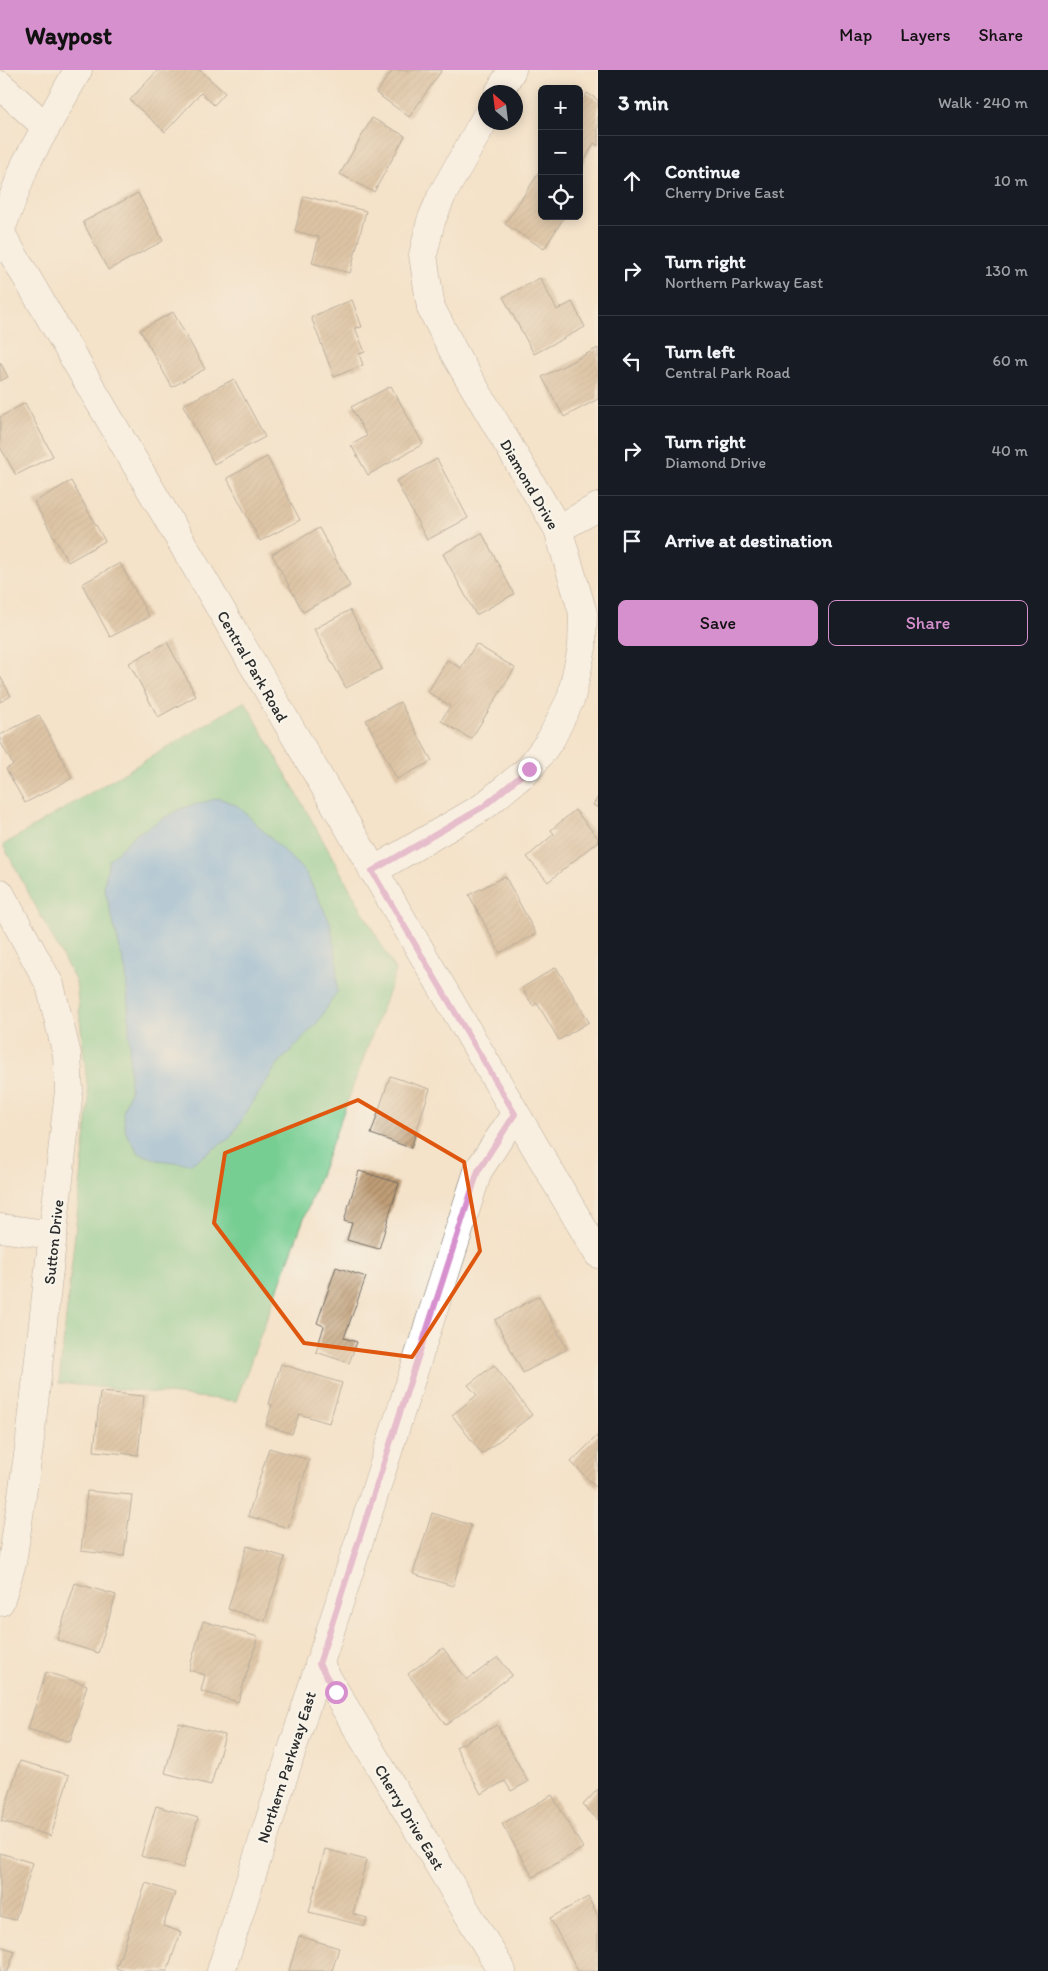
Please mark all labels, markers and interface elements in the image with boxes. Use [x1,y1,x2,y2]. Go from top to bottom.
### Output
text: Waypost [25,21,112,50]
text: Map [839,24,872,46]
text: Layers [900,24,950,46]
text: Share [978,24,1023,46]
north arrow [478,85,523,130]
map controls [538,85,583,220]
button: + [538,85,583,130]
text: 3 min [618,90,668,115]
text: Walk · 240 m [938,93,1028,112]
button: − [538,130,583,175]
text: Continue [665,160,740,183]
icon: ahead [618,167,646,195]
text: 10 m [994,171,1028,190]
button: locate [538,175,583,220]
text: Cherry Drive East [665,183,785,202]
text: Turn right [665,250,746,273]
icon: right [618,257,646,285]
text: 130 m [985,261,1028,280]
text: Northern Parkway East [665,273,823,292]
text: Turn left [665,340,735,363]
icon: left [618,347,646,375]
text: 60 m [993,351,1028,370]
text: Central Park Road [665,363,790,382]
text: Turn right [665,430,746,453]
street label: Diamond Drive [496,436,563,533]
icon: right [618,437,646,465]
text: 40 m [991,441,1028,460]
text: Diamond Drive [665,453,766,472]
icon: arrive [618,527,646,555]
text: Arrive at destination [665,529,832,552]
button: Save [618,600,818,646]
button: Share [828,600,1028,646]
street label: Central Park Road [213,607,292,725]
route end [518,758,541,781]
street label: Sutton Drive [40,1199,67,1285]
route start [325,1681,348,1704]
street label: Northern Parkway East [253,1689,320,1845]
street label: Cherry Drive East [371,1761,449,1873]

